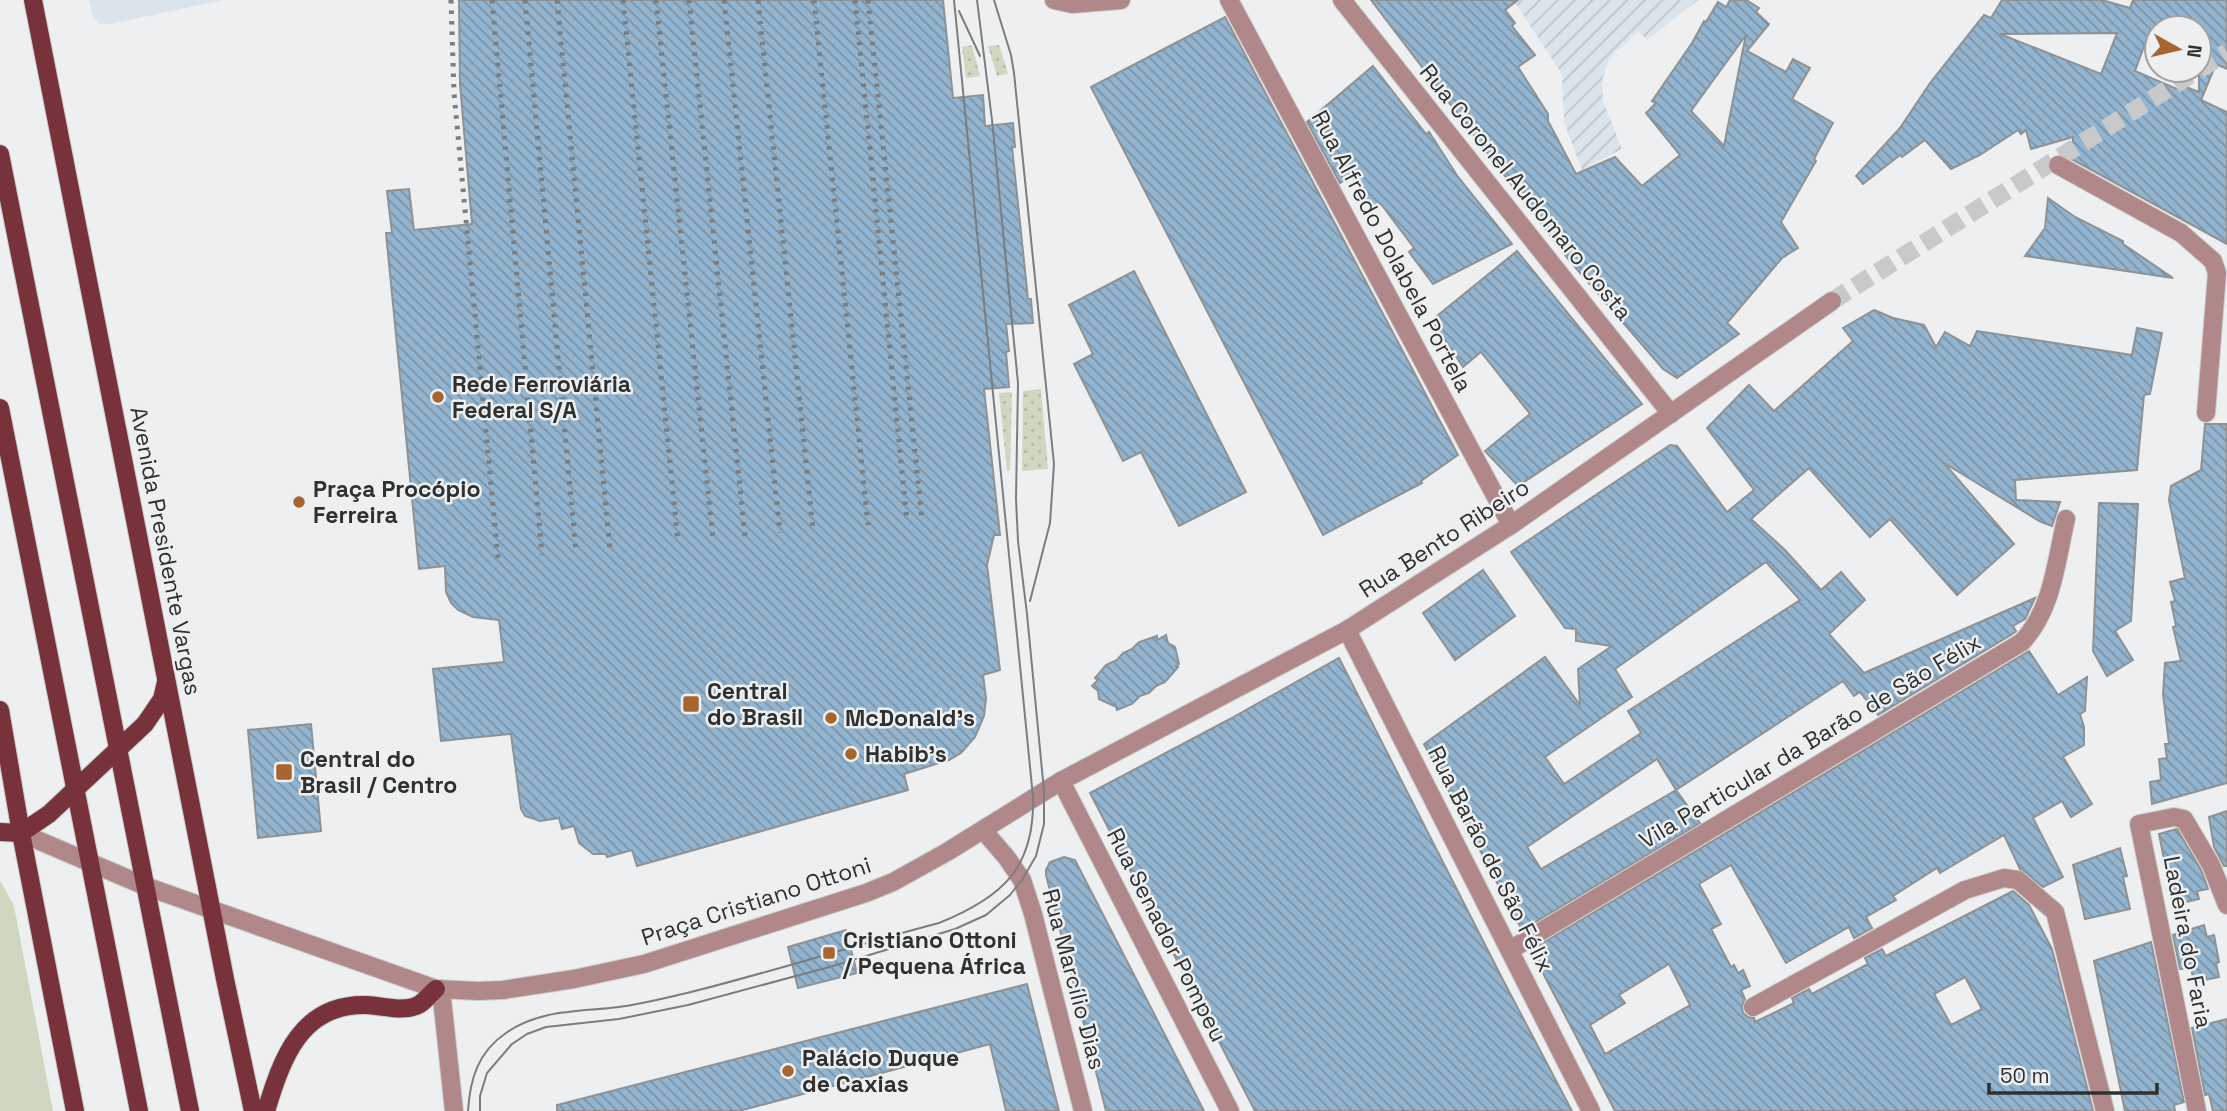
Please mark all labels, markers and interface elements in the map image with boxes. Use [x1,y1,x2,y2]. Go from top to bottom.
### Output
north arrow [2143,14,2213,84]
text: N [2181,43,2208,59]
street label: Rua Coronel Audomaro Costa [1413,58,1639,326]
street label: Rua Alfredo Dolabela Portela [1305,105,1479,397]
place label: Rede Ferroviária Federal S/A [452,369,631,425]
marker: Rede Ferroviária Federal S/A [430,389,446,405]
street label: Avenida Presidente Vargas [123,404,209,698]
street label: Rua Bento Ribeiro [1353,472,1535,604]
place label: Praça Procópio Ferreira [313,474,481,530]
marker: Praça Procópio Ferreira [291,494,307,510]
street label: Vila Particular da Barão de São Félix [1634,627,1986,855]
place label: Central do Brasil [707,676,803,732]
marker: Central do Brasil [681,694,701,714]
place label: McDonald's [845,703,975,733]
marker: McDonald's [823,710,839,726]
place label: Habib's [865,739,947,769]
street label: Rua Barão de São Félix [1421,741,1561,977]
place label: Central do Brasil / Centro [300,744,457,800]
marker: Habib's [843,746,859,762]
marker: Central do Brasil / Centro [274,762,294,782]
street label: Rua Senador Pompeu [1100,823,1234,1047]
street label: Praça Cristiano Ottoni [637,850,875,952]
street label: Ladeira do Faria [2157,853,2219,1031]
street label: Rua Marcílio Dias [1035,885,1113,1073]
place label: Cristiano Ottoni / Pequena África [842,925,1026,981]
marker: Cristiano Ottoni / Pequena África [821,945,837,961]
place label: Palácio Duque de Caxias [802,1043,959,1099]
scale bar [1989,1052,2157,1096]
text: 50 m [2000,1062,2050,1089]
marker: Palácio Duque de Caxias [780,1063,796,1079]

